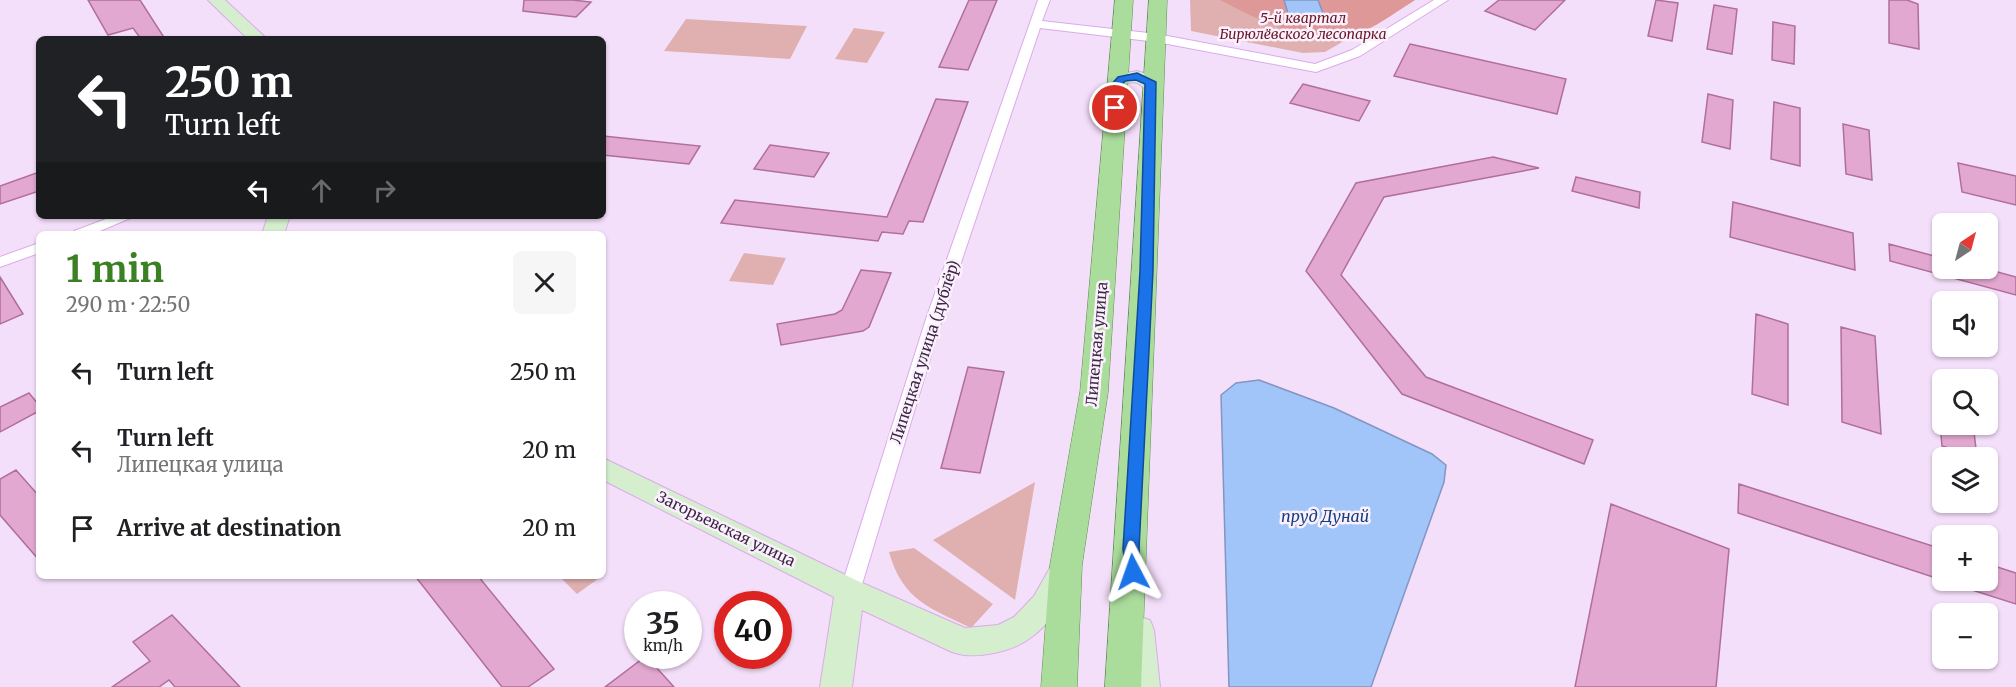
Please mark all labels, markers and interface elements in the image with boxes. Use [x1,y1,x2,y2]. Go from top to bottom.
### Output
park label: 5-й квартал Бирюлёвского лесопарка [1219,9,1387,43]
text: 250 m [165,56,293,108]
icon: left [66,60,144,138]
pin [1089,82,1140,133]
icon: arrive [1098,91,1131,124]
text: Turn left [165,108,280,142]
icon: left [242,174,275,207]
icon: ahead [305,174,338,207]
icon: right [368,174,401,207]
north arrow [1932,213,1998,279]
map controls [1932,213,1998,669]
text: 1 min [66,247,164,292]
button: close [513,251,576,314]
street label: Липецкая улица (дублёр) [886,258,963,446]
street label: Липецкая улица [1082,281,1111,407]
button: sound [1932,291,1998,357]
text: 290 m · 22:50 [66,292,190,317]
icon: left [66,356,99,389]
text: Turn left [117,358,214,386]
text: 250 m [510,358,576,386]
button: search [1932,369,1998,435]
text: Turn left [117,424,214,452]
icon: left [66,434,99,467]
text: 20 m [522,436,576,464]
button: layers [1932,447,1998,513]
text: Липецкая улица [117,452,284,477]
street label: Загорьевская улица [654,487,799,570]
water label: пруд Дунай [1281,506,1369,526]
icon: arrive [66,512,99,545]
text: Arrive at destination [117,514,341,542]
text: 20 m [522,514,576,542]
button: + [1932,525,1998,591]
position arrow [1101,540,1165,604]
speed limit sign: 40 [714,591,792,669]
button: − [1932,603,1998,669]
text: 35 [646,604,680,642]
text: km/h [643,636,683,655]

